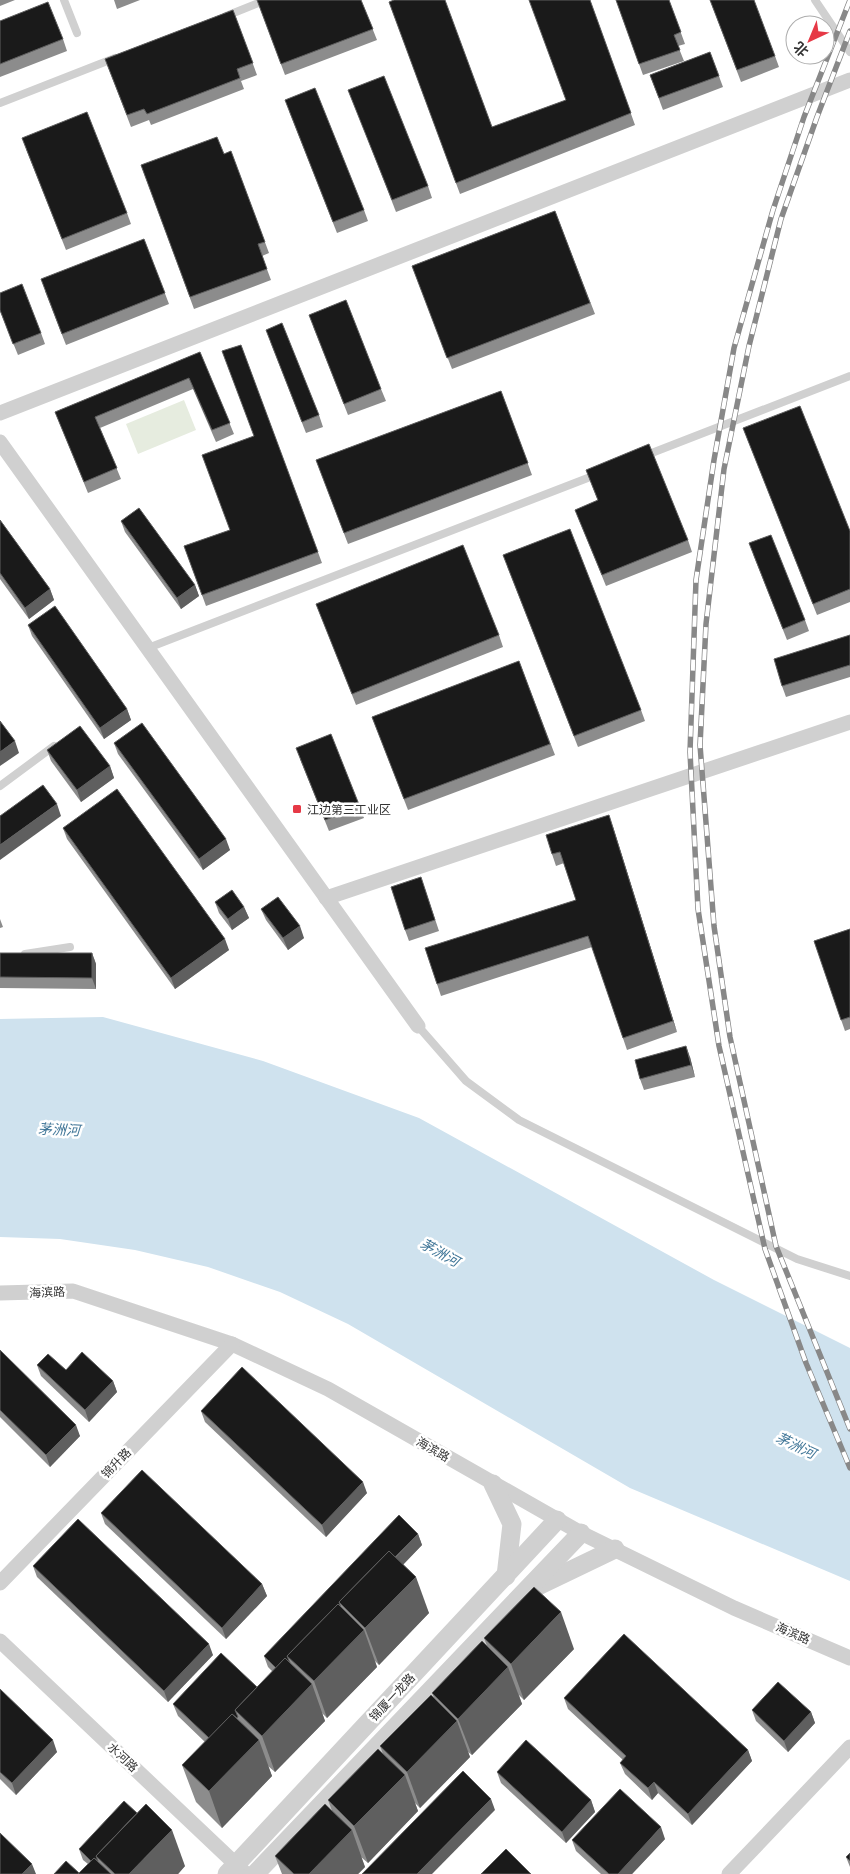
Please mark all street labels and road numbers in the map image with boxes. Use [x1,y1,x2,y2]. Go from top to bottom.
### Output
street label: 海滨路 [29,1283,65,1301]
street label: 海滨路 [413,1433,453,1465]
street label: 锦升路 [97,1444,135,1482]
street label: 海滨路 [773,1618,813,1648]
street label: 锦厦一龙路 [365,1669,419,1725]
street label: 水河路 [104,1739,142,1775]

